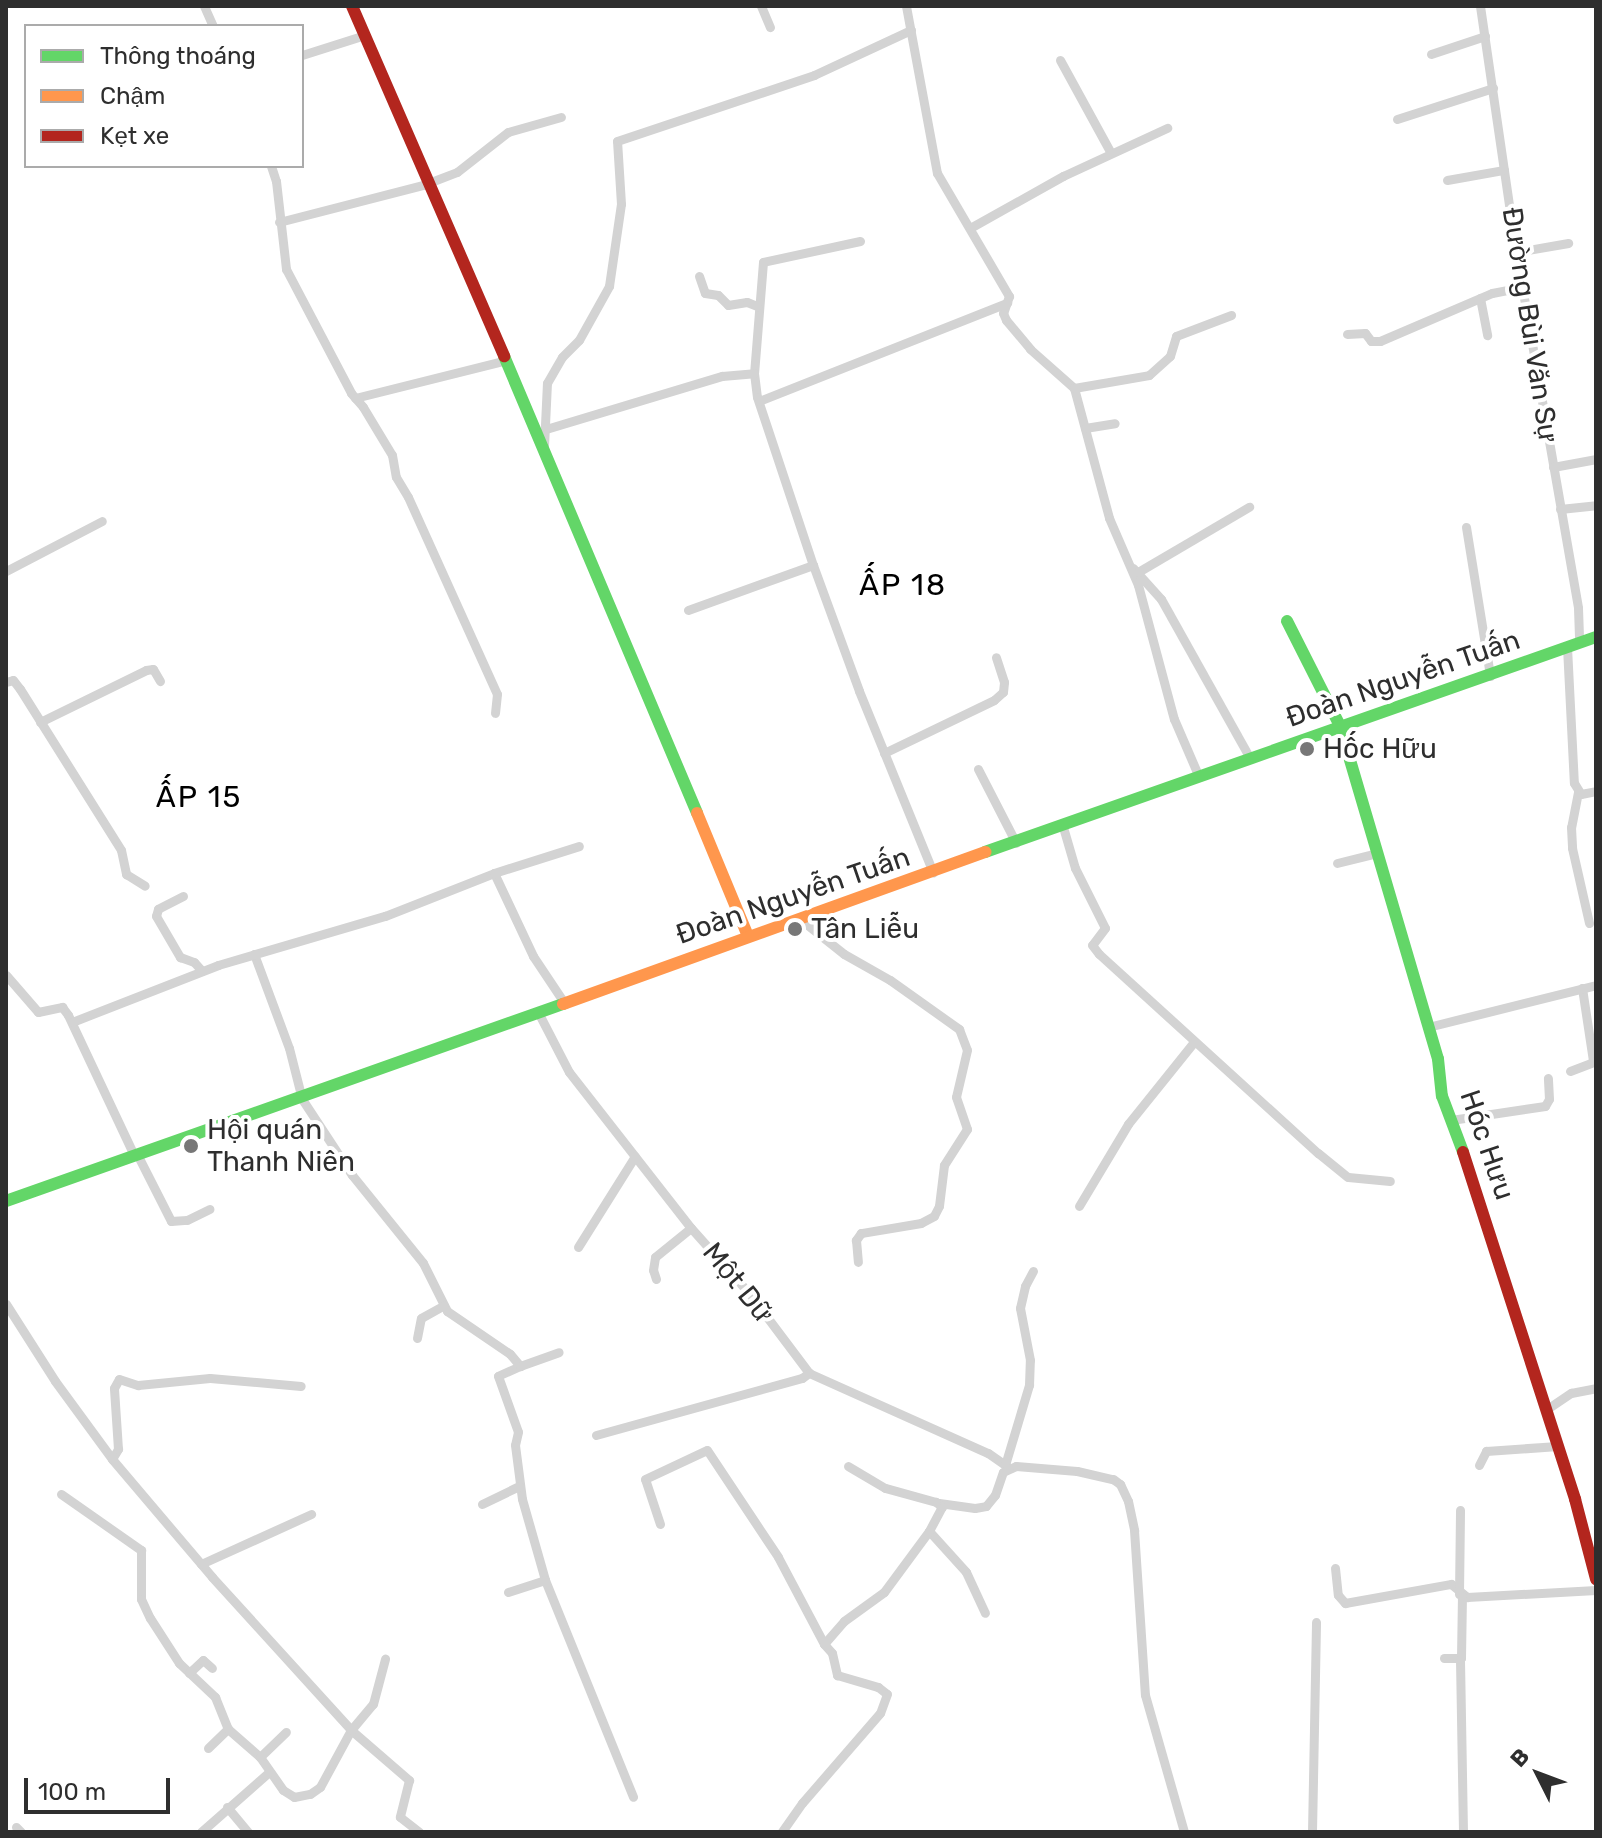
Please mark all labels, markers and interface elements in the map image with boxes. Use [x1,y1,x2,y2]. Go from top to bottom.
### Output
legend [24,24,304,168]
text: Thông thoáng [100,42,256,70]
text: Chậm [100,82,165,110]
text: Kẹt xe [100,122,169,150]
street label: Đường Bùi Văn Sự [1495,205,1565,445]
district label: ẤP 18 [859,567,947,603]
street label: Đoàn Nguyễn Tuấn [1281,623,1525,735]
place label: Hốc Hữu [1323,732,1437,766]
marker: Hốc Hữu [1298,740,1316,758]
district label: ẤP 15 [155,779,243,815]
street label: Đoàn Nguyễn Tuấn [671,840,915,952]
place label: Tân Liễu [811,912,919,946]
marker: Tân Liễu [786,920,804,938]
street label: Hóc Hưu [1453,1086,1521,1204]
place label: Hội quán Thanh Niên [207,1113,355,1179]
marker: Hội quán Thanh Niên [182,1137,200,1155]
street label: Một Dữ [695,1236,781,1330]
north arrow [1498,1734,1578,1814]
text: B [1505,1743,1535,1772]
scale bar [28,1762,174,1812]
text: 100 m [38,1778,106,1806]

